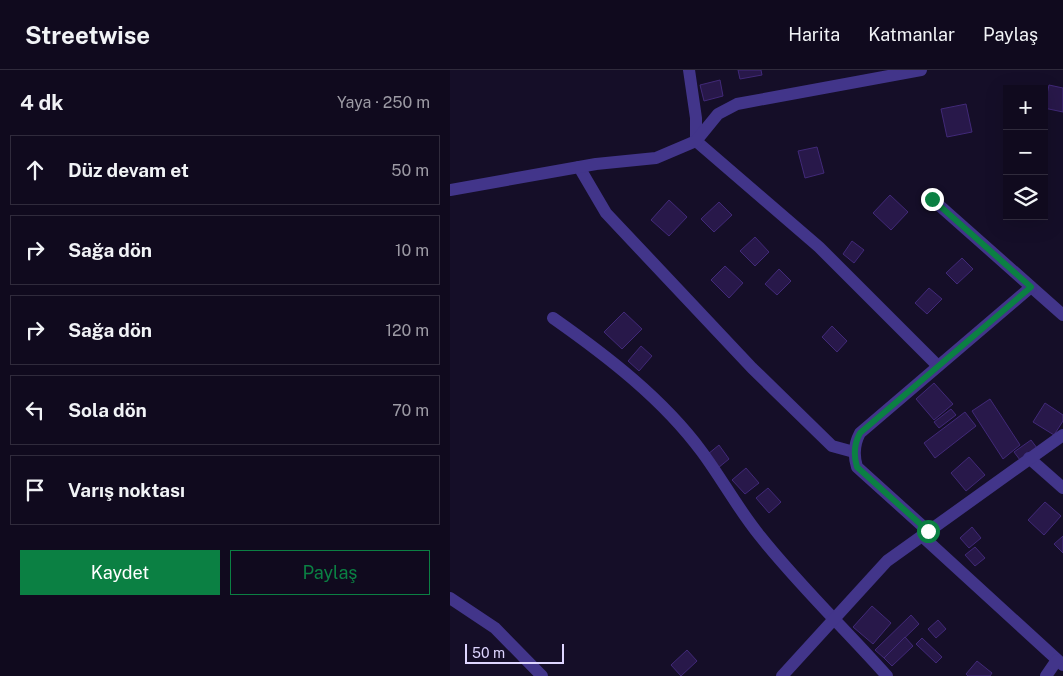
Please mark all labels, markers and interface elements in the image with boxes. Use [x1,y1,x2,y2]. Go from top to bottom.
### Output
text: Streetwise [25,21,150,49]
text: Harita [788,24,840,45]
text: Katmanlar [868,24,955,45]
text: Paylaş [983,24,1038,45]
map controls [1003,85,1048,220]
button: + [1003,85,1048,130]
text: 4 dk [20,90,63,115]
text: Yaya · 250 m [337,93,430,112]
button: − [1003,130,1048,175]
icon: ahead [21,156,49,184]
text: Düz devam et [68,159,189,181]
text: 50 m [391,161,429,180]
button: layers [1003,175,1048,220]
route end [921,188,944,211]
icon: right [21,236,49,264]
text: Sağa dön [68,239,152,261]
text: 10 m [395,241,429,260]
icon: right [21,316,49,344]
text: Sağa dön [68,319,152,341]
text: 120 m [385,321,429,340]
icon: left [21,396,49,424]
text: Sola dön [68,399,147,421]
text: 70 m [392,401,429,420]
icon: arrive [21,476,49,504]
text: Varış noktası [68,479,185,501]
route start [917,520,940,543]
button: Kaydet [20,550,220,595]
button: Paylaş [230,550,430,595]
scale bar [465,641,564,664]
text: 50 m [472,645,505,661]

